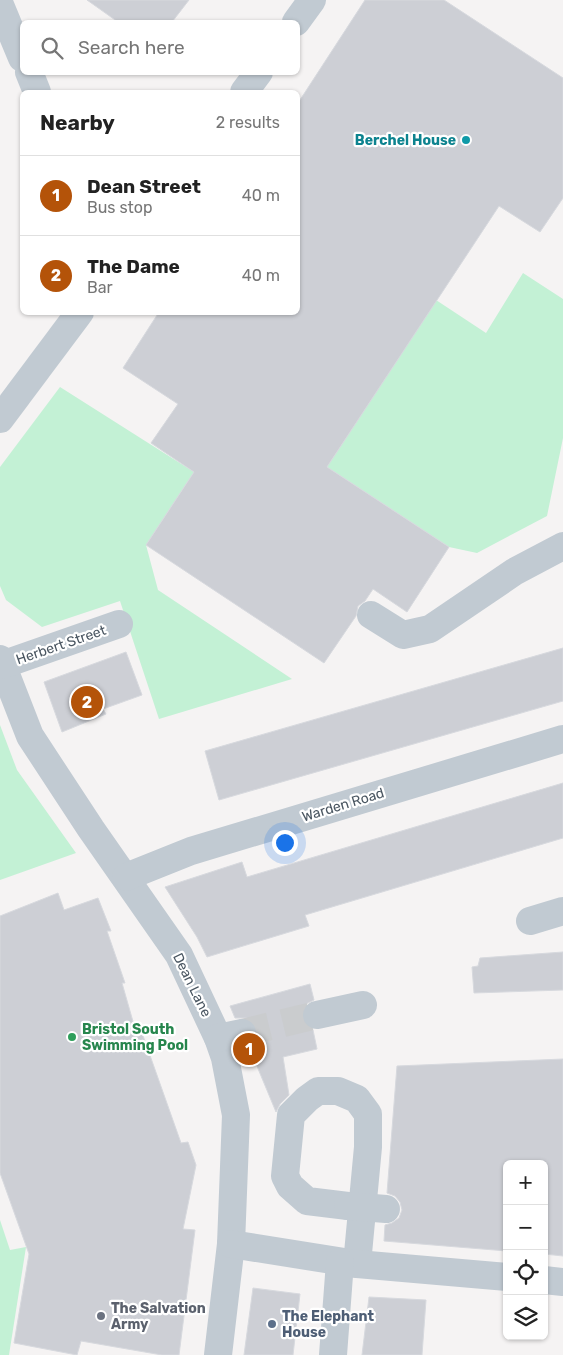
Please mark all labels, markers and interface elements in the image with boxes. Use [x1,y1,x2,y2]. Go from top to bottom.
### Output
search box [20,20,300,75]
icon: search [38,34,66,62]
text: Search here [78,36,185,59]
text: Nearby [40,110,115,135]
text: 2 results [216,113,280,132]
place label: Berchel House [355,132,456,149]
marker: Berchel House [460,134,472,146]
text: Dean Street [87,175,201,198]
text: 1 [52,186,60,205]
text: 40 m [242,186,280,205]
text: Bus stop [87,198,153,217]
text: The Dame [87,255,180,278]
text: 2 [51,266,61,285]
text: 40 m [242,266,280,285]
text: Bar [87,278,113,297]
street label: Herbert Street [14,621,109,668]
pin: 2 [71,683,103,721]
street label: Warden Road [300,784,386,826]
your location [272,830,298,856]
street label: Dean Lane [169,950,215,1020]
place label: Bristol South Swimming Pool [82,1021,188,1054]
pin: 1 [233,1030,265,1068]
marker: Bristol South Swimming Pool [66,1031,78,1043]
map controls [503,1160,548,1340]
button: + [503,1160,548,1205]
button: − [503,1205,548,1250]
button: locate [503,1250,548,1295]
button: layers [503,1295,548,1340]
place label: The Salvation Army [111,1300,206,1333]
place label: The Elephant House [282,1308,374,1341]
marker: The Salvation Army [95,1310,107,1322]
marker: The Elephant House [266,1318,278,1330]

